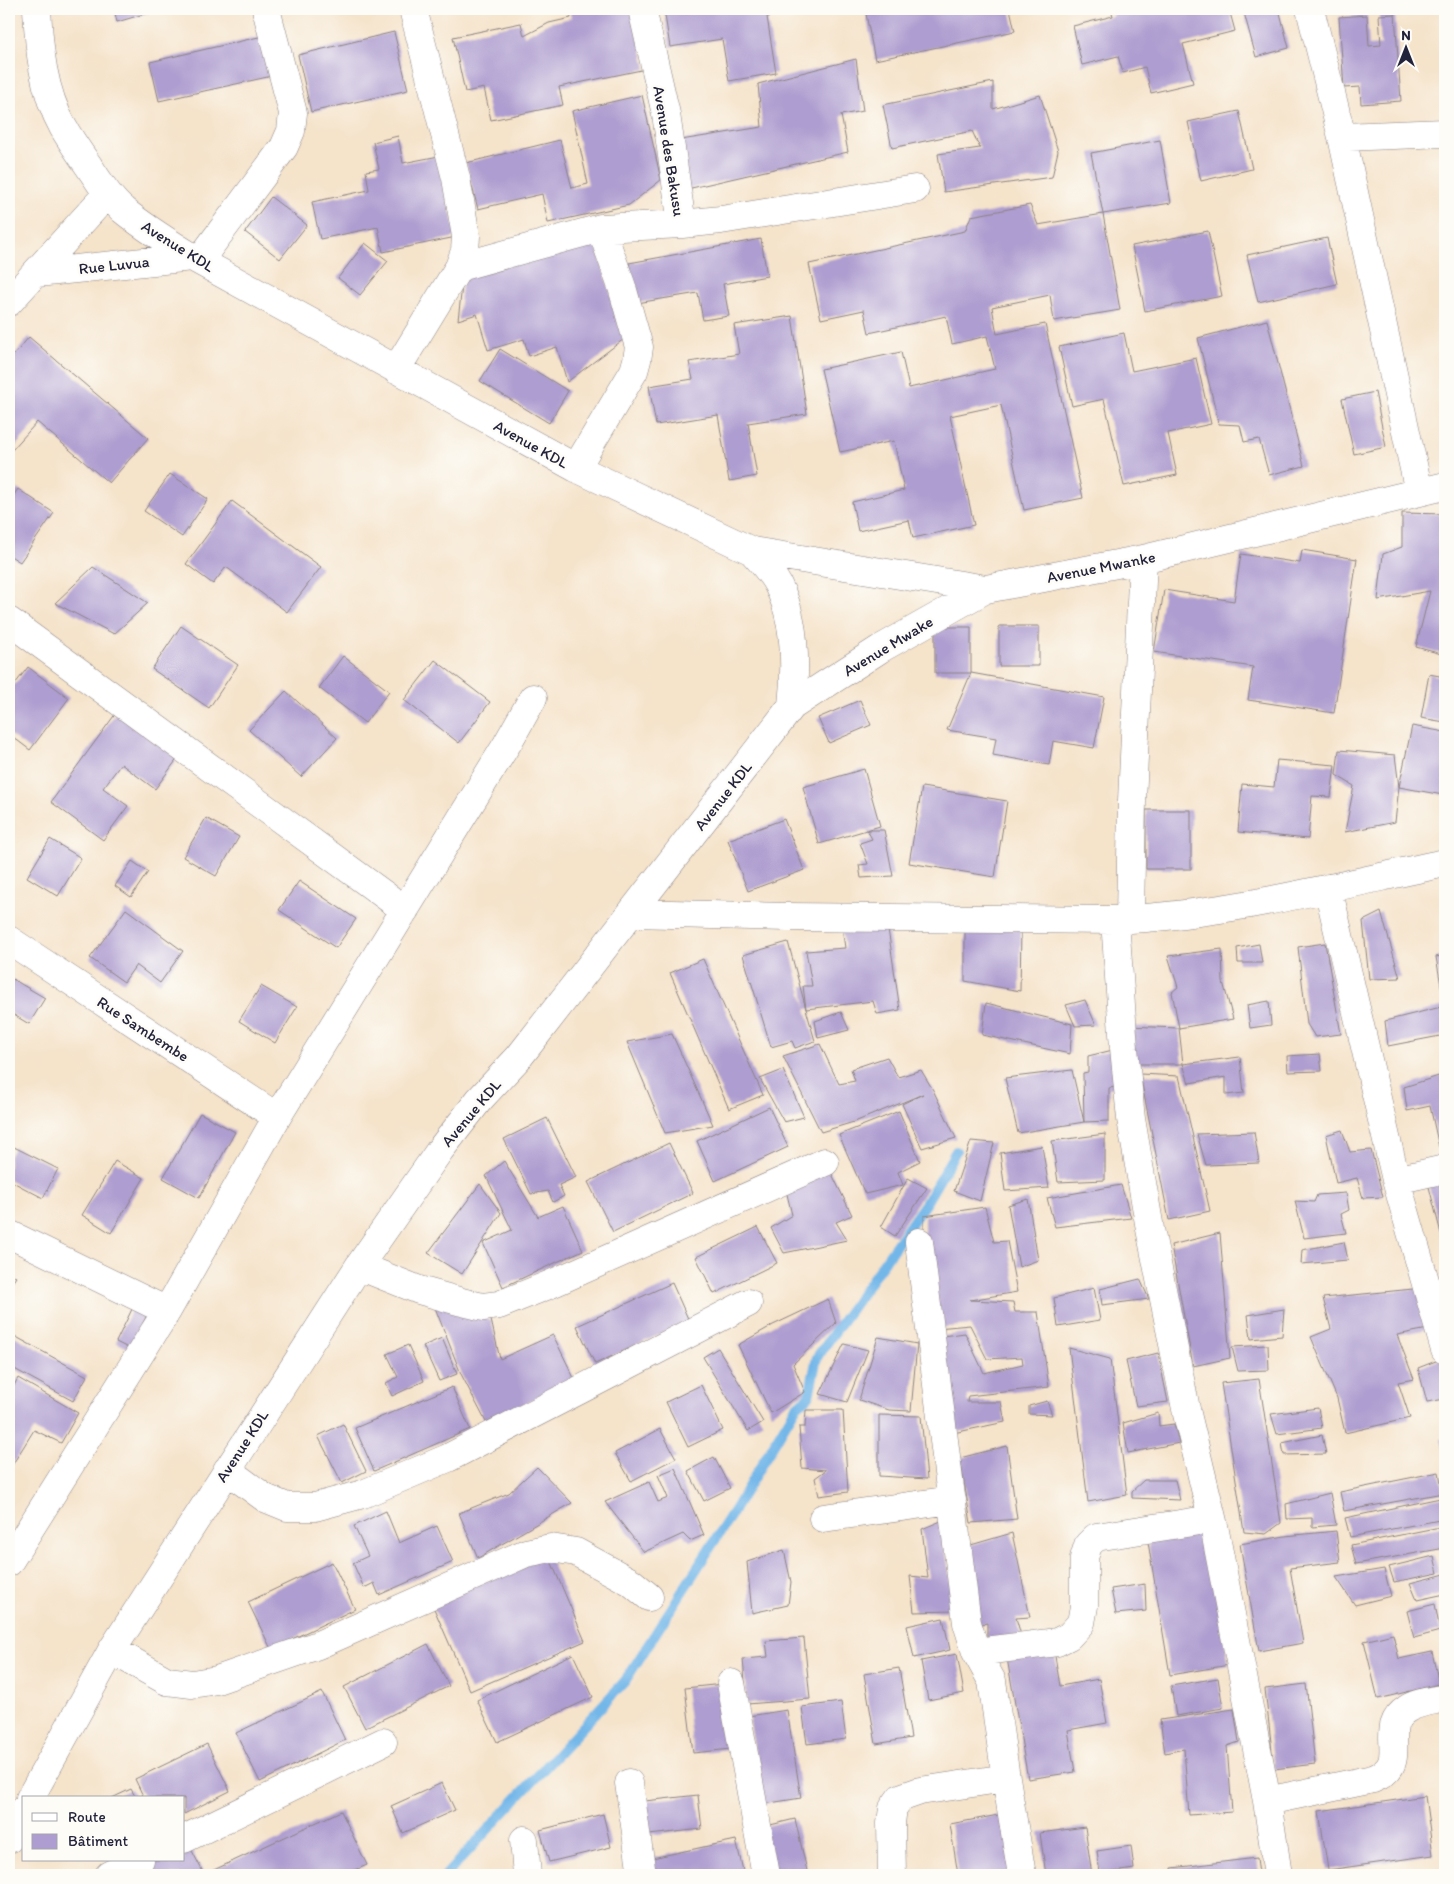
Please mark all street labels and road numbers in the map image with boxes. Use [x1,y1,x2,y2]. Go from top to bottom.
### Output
street label: Avenue des Bakusu [649,84,689,218]
street label: Avenue KDL [138,216,218,276]
street label: Rue Luvua [78,252,150,278]
street label: Avenue KDL [491,416,571,472]
street label: Avenue Mwanke [1045,547,1157,587]
street label: Avenue Mwake [840,612,936,680]
street label: Avenue KDL [690,758,756,834]
street label: Rue Sambembe [93,992,193,1066]
street label: Avenue KDL [437,1075,505,1151]
street label: Avenue KDL [212,1406,272,1486]

